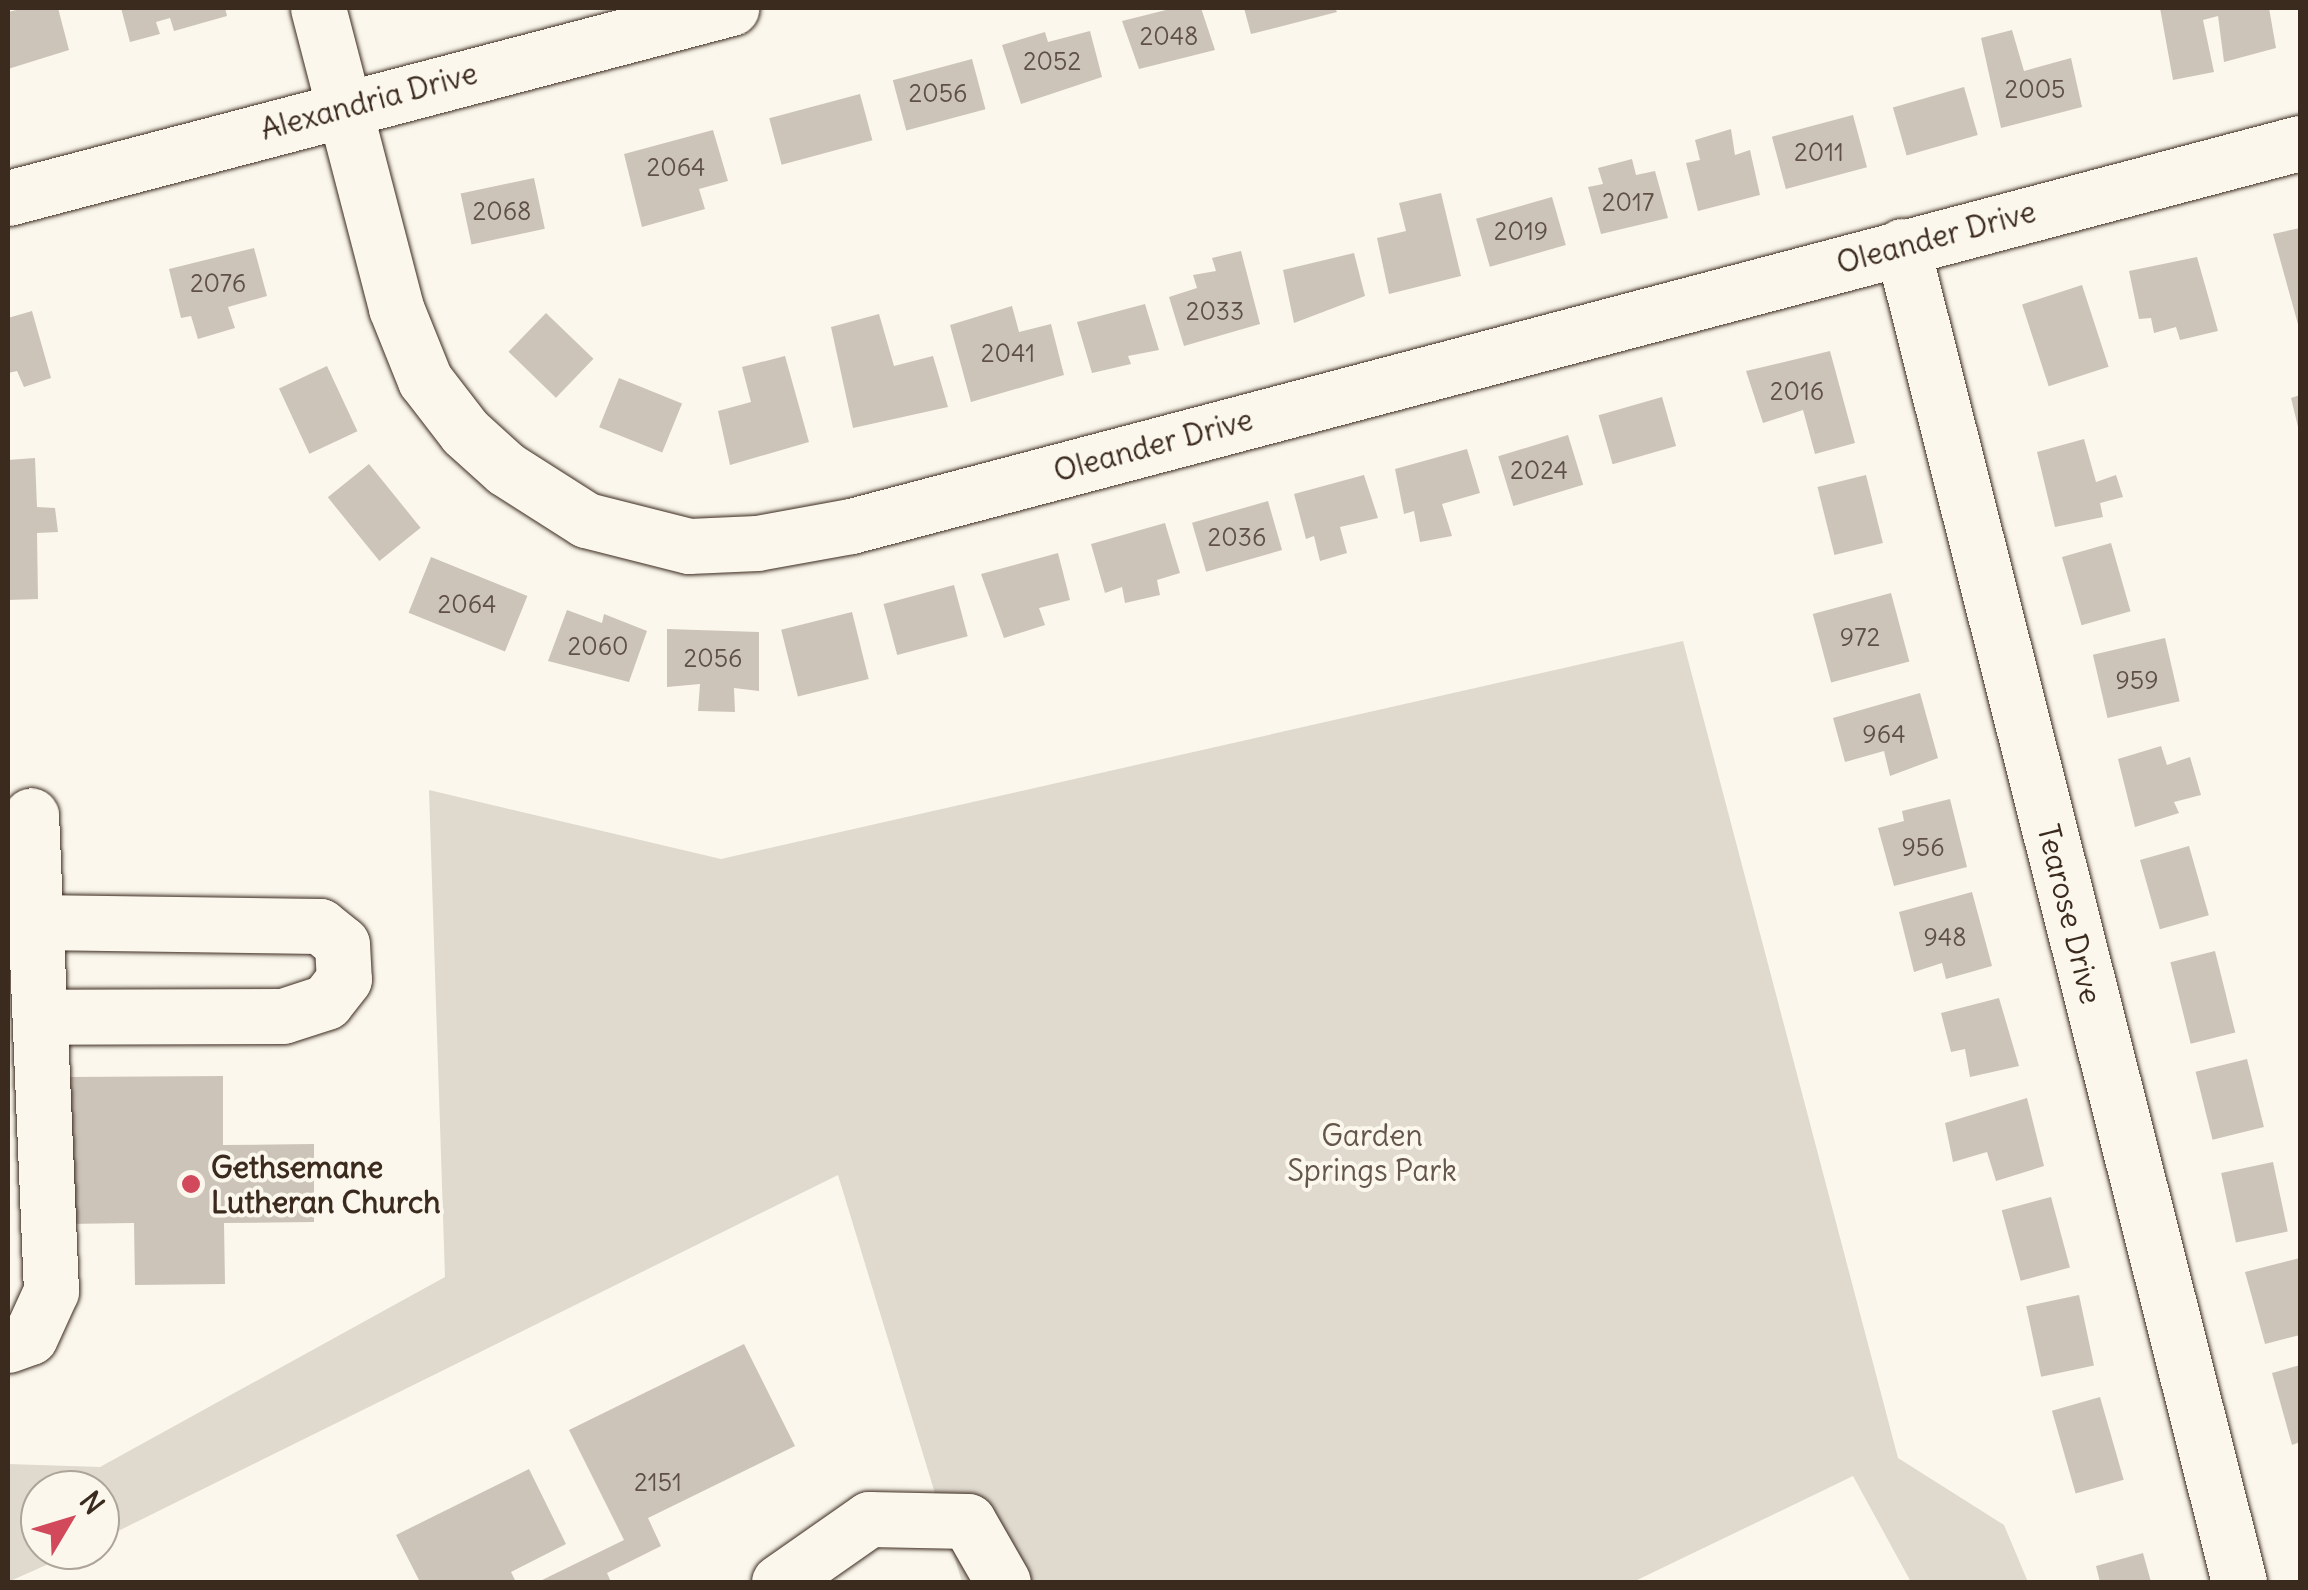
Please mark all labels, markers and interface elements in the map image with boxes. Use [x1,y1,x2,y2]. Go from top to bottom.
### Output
house number: 2048 [1140,21,1198,51]
house number: 2052 [1023,46,1081,76]
street label: Alexandria Drive [257,55,481,147]
house number: 2005 [2005,74,2065,104]
house number: 2056 [909,78,967,108]
house number: 2011 [1794,137,1844,167]
house number: 2064 [646,152,706,182]
house number: 2017 [1602,187,1654,217]
street label: Oleander Drive [1833,193,2039,281]
house number: 2068 [473,196,531,226]
house number: 2019 [1494,216,1548,246]
house number: 2076 [190,268,246,298]
house number: 2033 [1186,296,1244,326]
house number: 2041 [981,338,1035,368]
house number: 2016 [1770,376,1824,406]
street label: Oleander Drive [1050,401,1256,489]
house number: 2024 [1510,455,1568,485]
house number: 2036 [1208,522,1266,552]
house number: 2064 [437,589,497,619]
house number: 972 [1840,622,1880,652]
house number: 2060 [567,631,629,661]
house number: 2056 [684,643,742,673]
house number: 959 [2115,665,2159,695]
house number: 964 [1862,719,1906,749]
street label: Tearose Drive [2030,821,2110,1007]
house number: 956 [1901,832,1945,862]
house number: 948 [1923,922,1967,952]
park label: Garden Springs Park [1287,1117,1457,1188]
place label: Gethsemane Lutheran Church [211,1149,441,1220]
marker: Gethsemane Lutheran Church [180,1173,202,1195]
house number: 2151 [634,1467,682,1497]
north arrow [20,1470,120,1570]
text: N [72,1484,112,1521]

